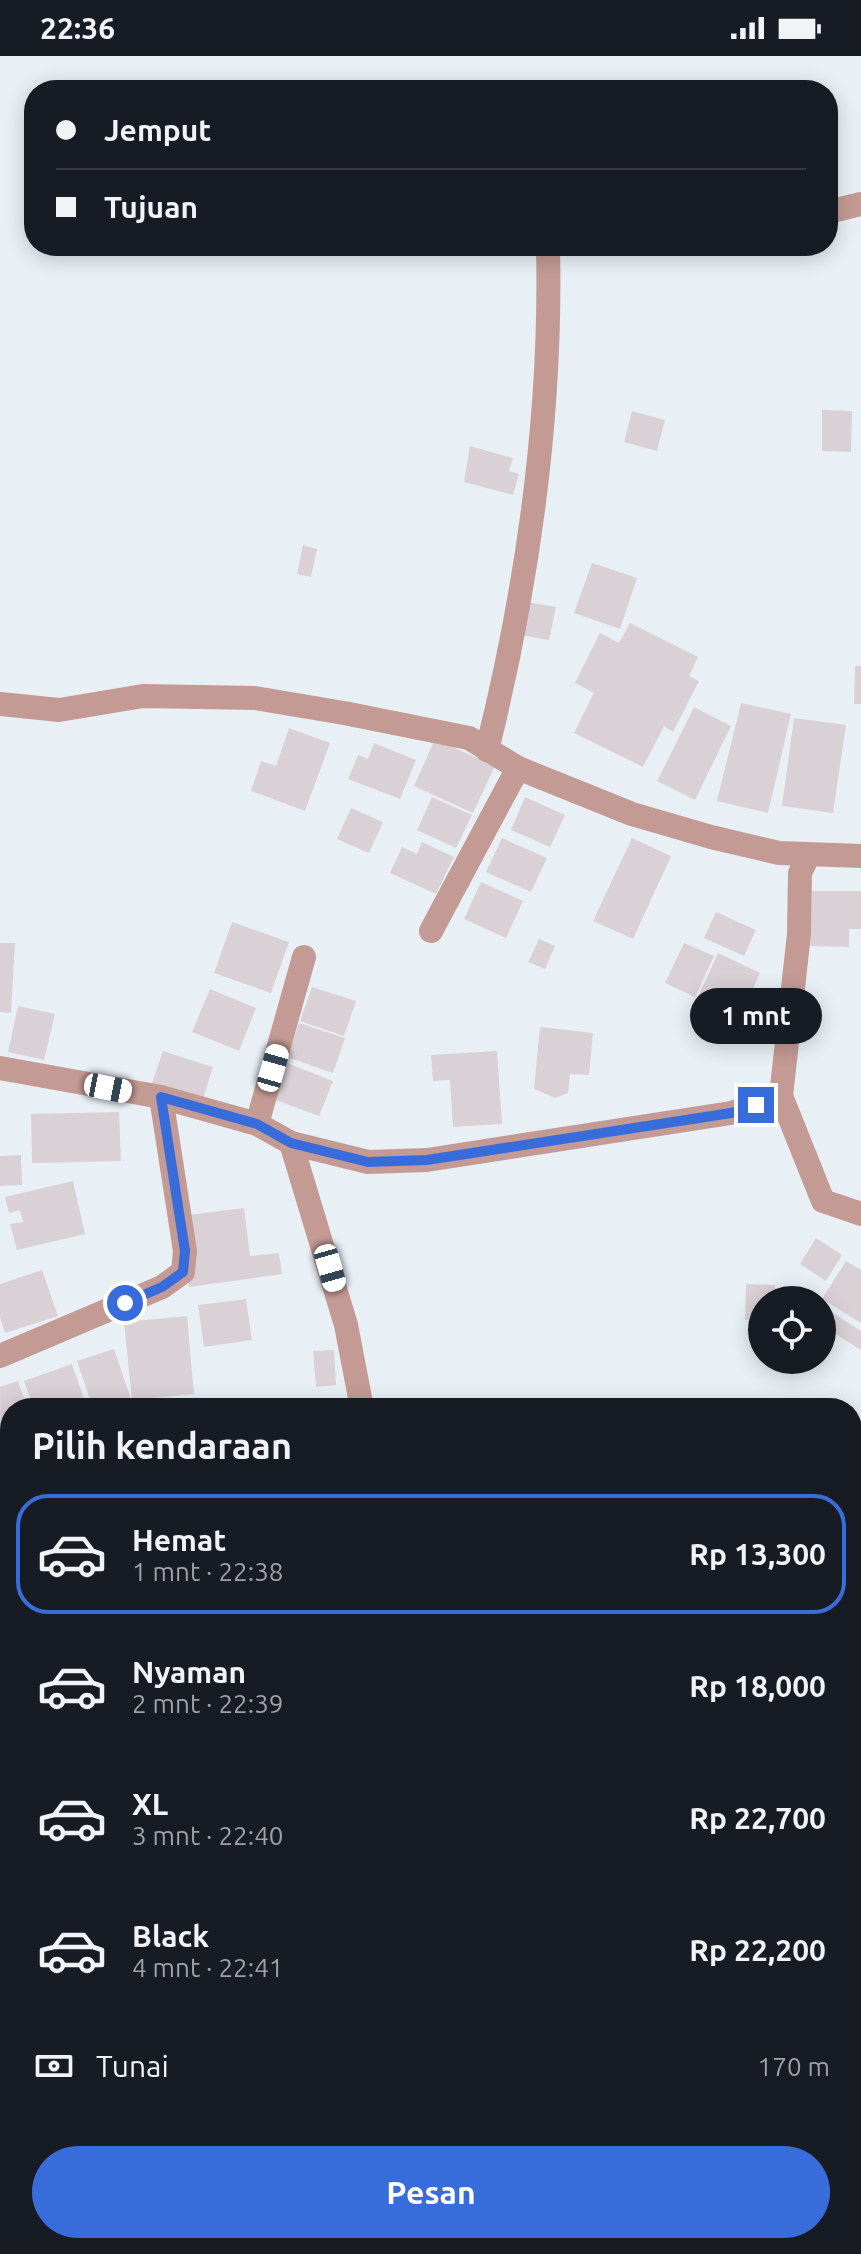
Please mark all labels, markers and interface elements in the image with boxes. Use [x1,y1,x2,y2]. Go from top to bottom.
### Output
text: 22:36 [40,11,115,45]
text: Jemput [104,113,211,147]
text: Tujuan [104,190,198,224]
callout: 1 mnt [690,989,822,1045]
text: 1 mnt [721,1001,791,1030]
car [255,1042,291,1094]
car [82,1072,134,1104]
route end [738,1087,774,1123]
car [312,1242,348,1294]
route start [107,1285,143,1321]
map controls [748,1286,836,1374]
button: locate [748,1286,836,1374]
text: Pilih kendaraan [32,1425,292,1466]
icon: car [36,1518,108,1590]
text: Hemat [132,1523,226,1557]
text: Rp 13,300 [689,1537,826,1571]
text: 1 mnt · 22:38 [132,1557,283,1586]
icon: car [36,1650,108,1722]
text: Nyaman [132,1655,246,1689]
text: Rp 18,000 [689,1669,826,1703]
text: 2 mnt · 22:39 [132,1689,283,1718]
icon: car [36,1782,108,1854]
text: XL [132,1787,168,1821]
text: Rp 22,700 [689,1801,826,1835]
text: 3 mnt · 22:40 [132,1821,283,1850]
icon: car [36,1914,108,1986]
text: Black [132,1919,209,1953]
text: Rp 22,200 [689,1933,826,1967]
text: 4 mnt · 22:41 [132,1953,283,1982]
icon: cash [32,2044,76,2088]
text: Tunai [96,2049,169,2083]
text: 170 m [758,2052,830,2081]
button: Pesan [32,2146,830,2238]

